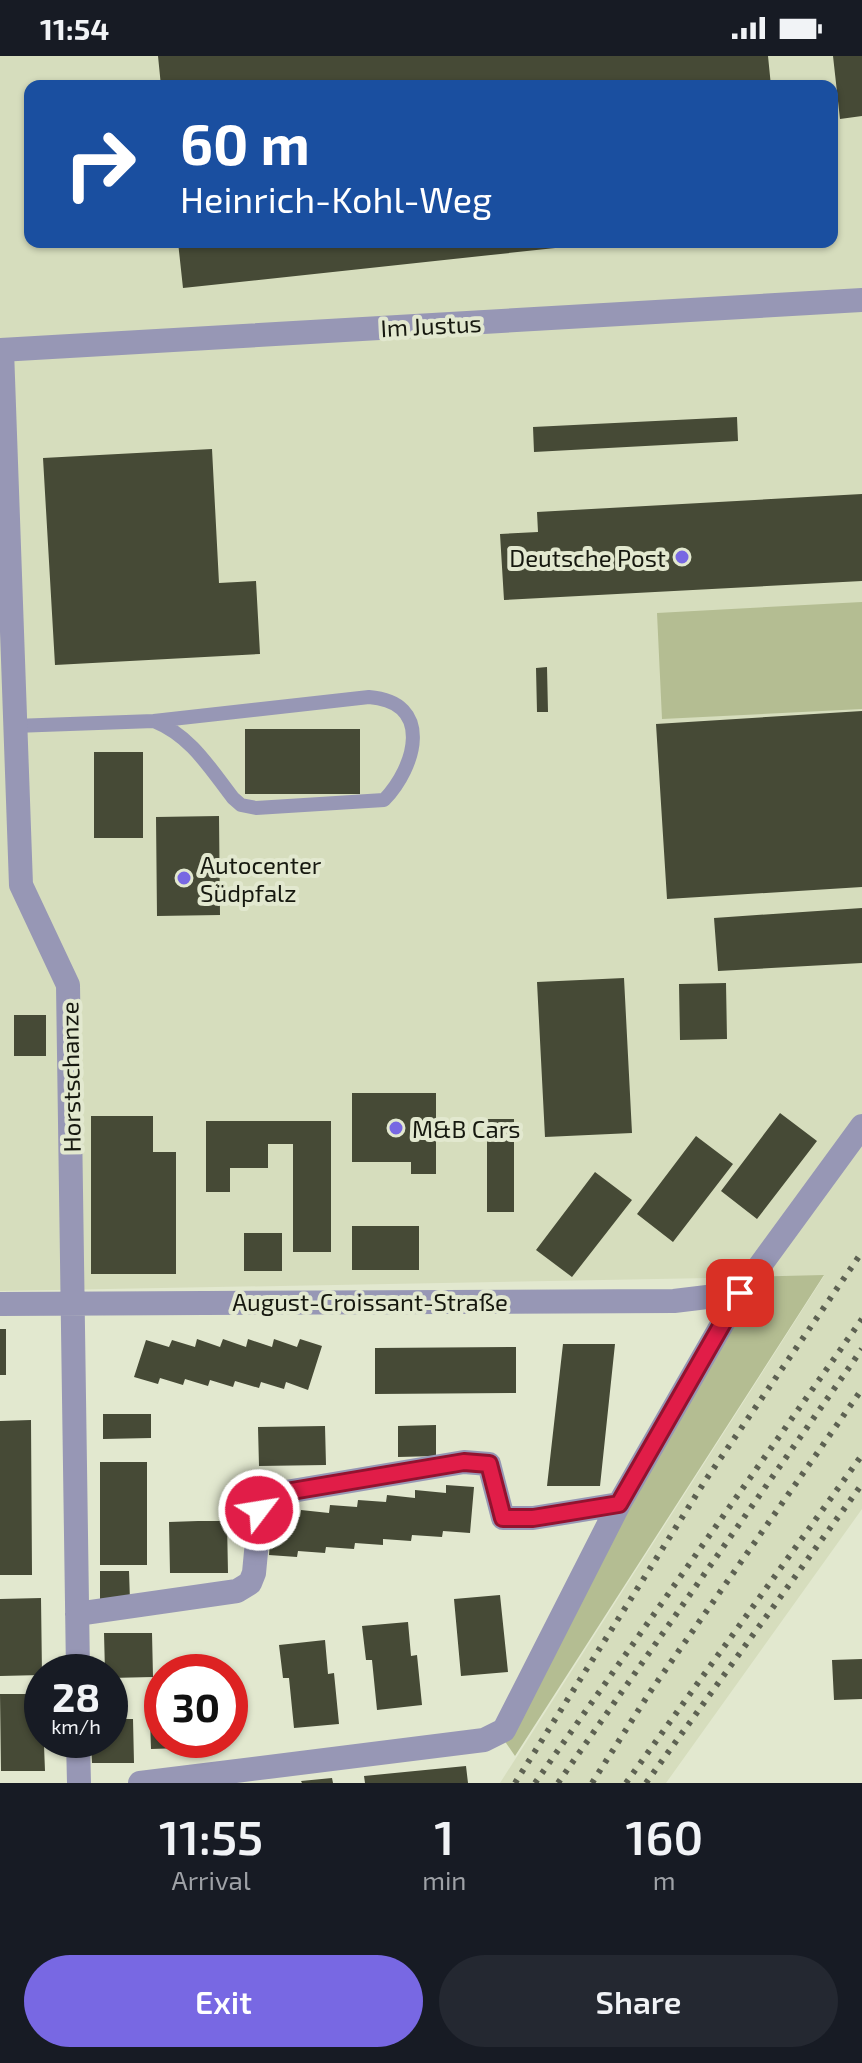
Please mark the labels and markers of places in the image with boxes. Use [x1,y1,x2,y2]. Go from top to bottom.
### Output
place label: Deutsche Post [509,543,666,572]
marker: Deutsche Post [673,548,691,566]
place label: Autocenter Südpfalz [200,850,322,907]
marker: Autocenter Südpfalz [175,869,193,887]
place label: M&B Cars [412,1114,520,1143]
marker: M&B Cars [387,1119,405,1137]
pin [706,1259,774,1327]

